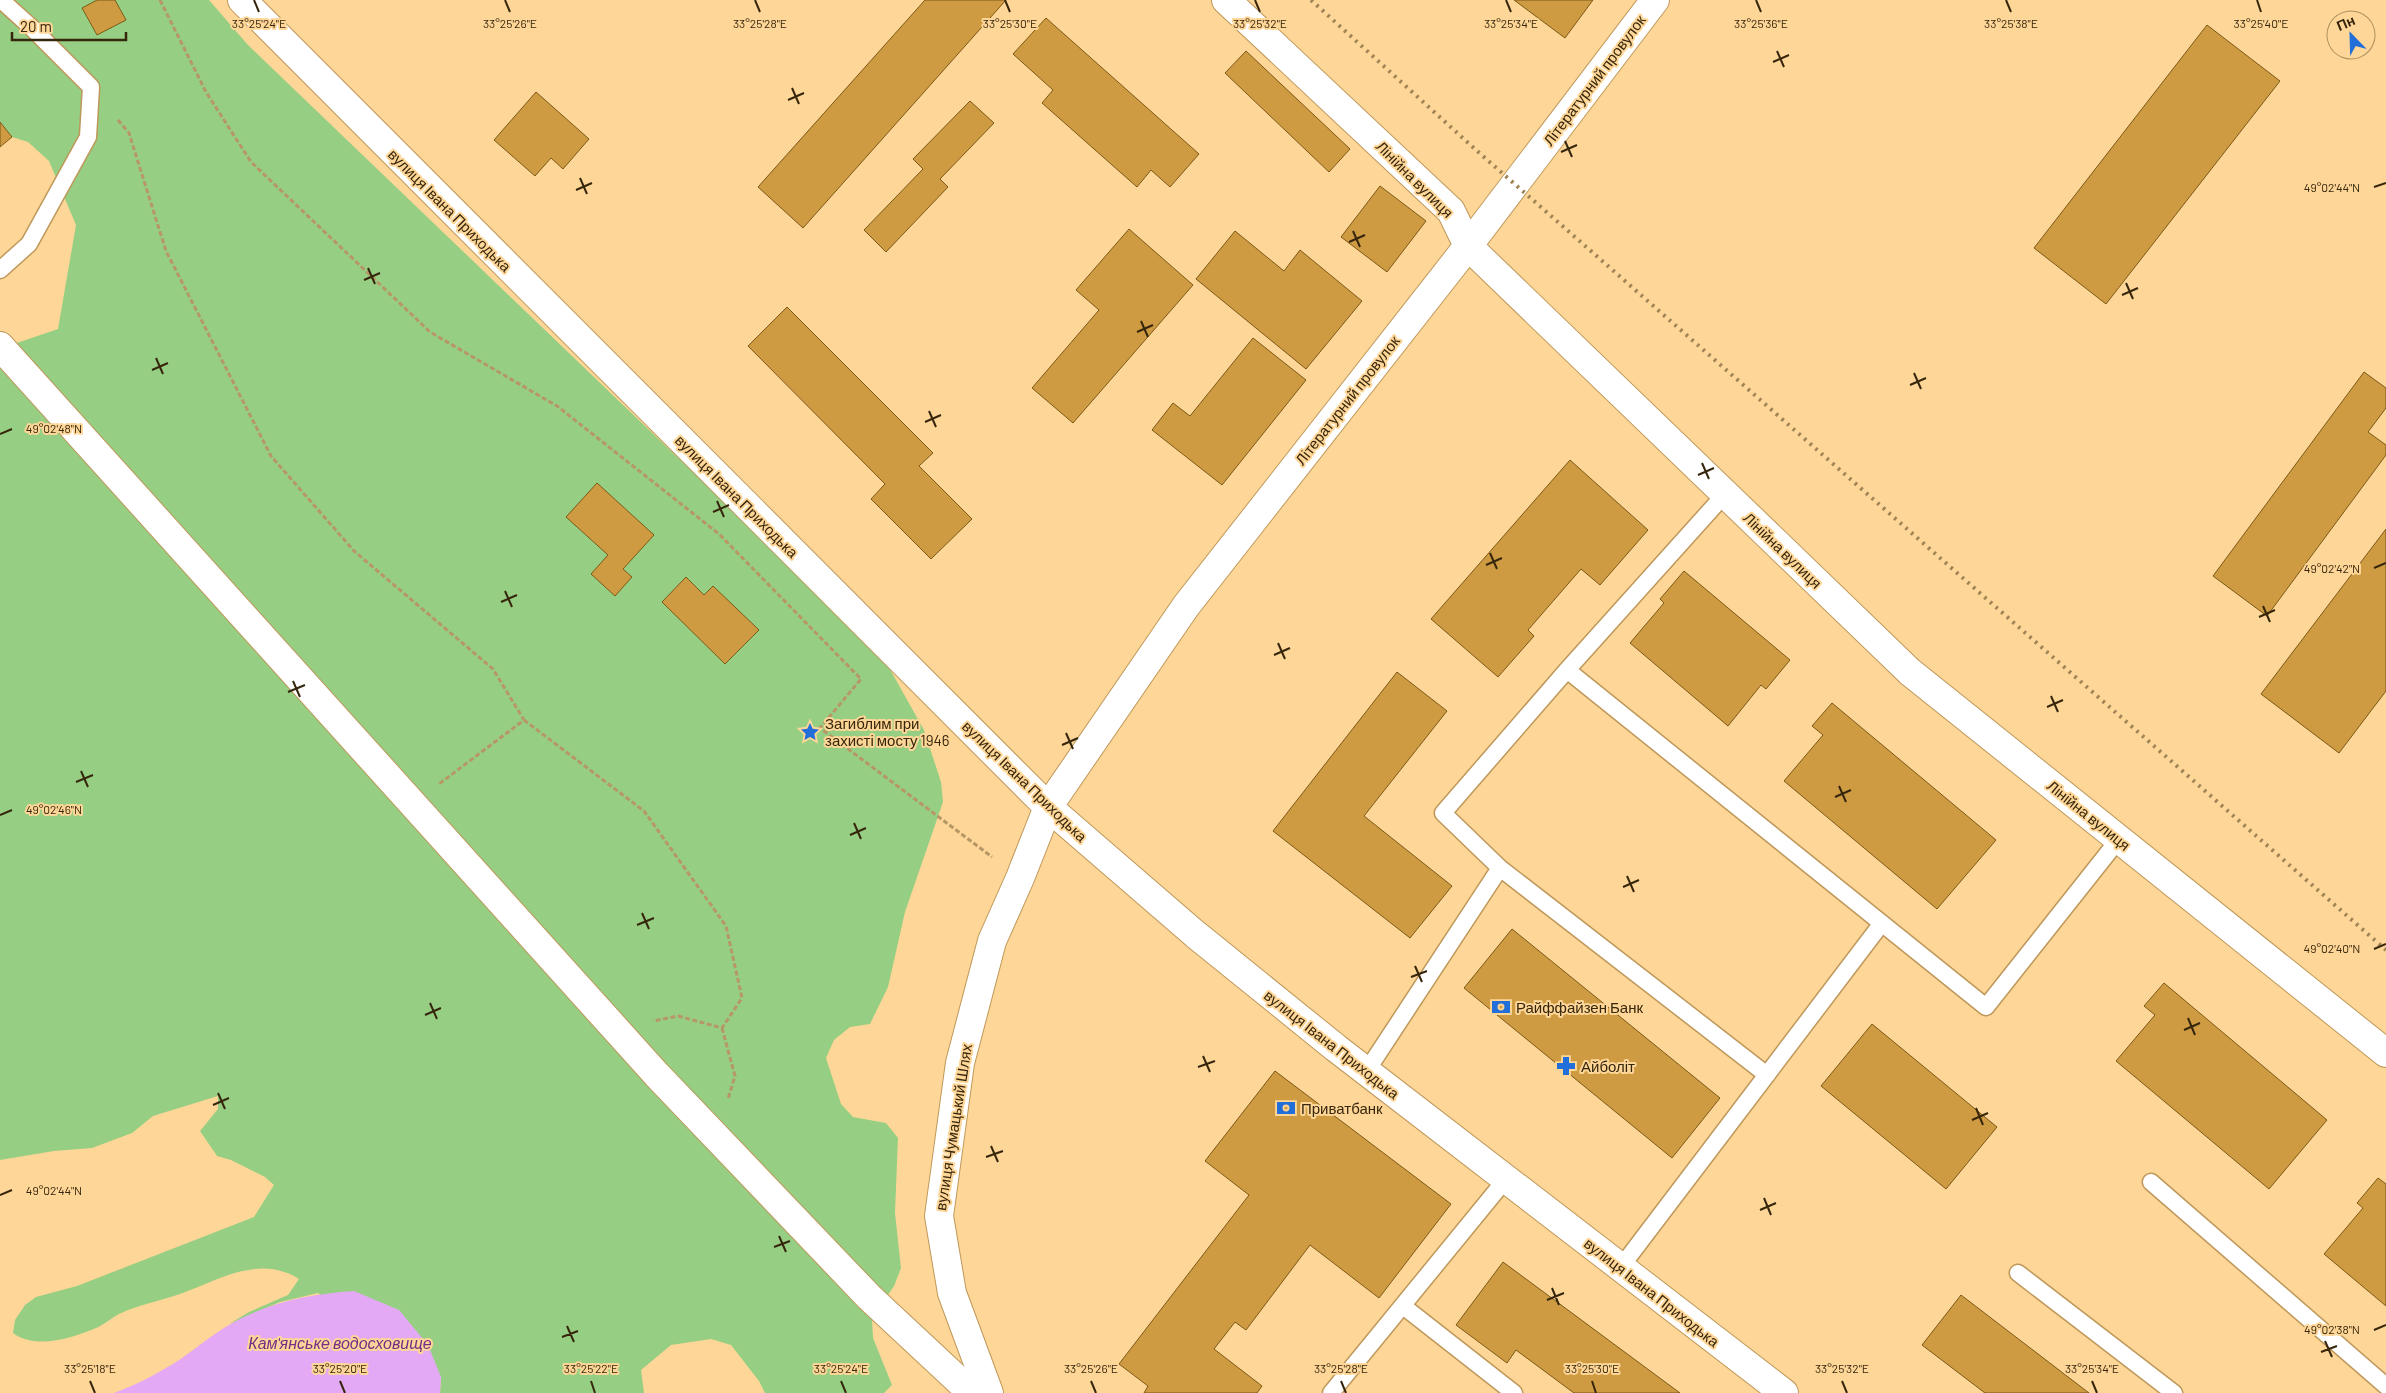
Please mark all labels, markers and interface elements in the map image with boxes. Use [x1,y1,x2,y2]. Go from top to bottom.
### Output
scale bar [12,10,126,42]
north arrow [2326,10,2376,60]
street label: Літературний провулок [1539,11,1649,149]
text: Пн [2334,11,2358,34]
text: 33°25'24"E [232,16,286,30]
text: 33°25'26"E [483,16,537,30]
text: 33°25'28"E [733,16,787,30]
text: 33°25'30"E [983,16,1037,30]
text: 33°25'32"E [1233,16,1287,30]
text: 33°25'34"E [1484,16,1538,30]
text: 33°25'36"E [1734,16,1788,30]
text: 33°25'38"E [1984,16,2038,30]
text: 33°25'40"E [2234,16,2288,30]
text: 20 m [20,17,52,35]
street label: Лінійна вулиця [1373,137,1457,221]
street label: вулиця Івана Приходька [385,145,516,276]
text: 49°02'44"N [2304,180,2360,194]
street label: Літературний провулок [1291,332,1403,468]
text: 49°02'48"N [26,421,82,435]
street label: вулиця Івана Приходька [672,431,803,562]
street label: Лінійна вулиця [1740,508,1826,592]
text: 49°02'42"N [2304,561,2360,575]
place label: Загиблим при захисті мосту 1946 [825,714,950,749]
street label: вулиця Івана Приходька [959,717,1092,846]
place icon: Загиблим при захисті мосту 1946 [799,721,821,743]
street label: Лінійна вулиця [2044,776,2134,854]
text: 49°02'46"N [26,802,82,816]
text: 49°02'40"N [2304,941,2360,955]
street label: вулиця Івана Приходька [1261,986,1404,1103]
bank icon: Райффайзен Банк [1490,996,1512,1018]
place label: Райффайзен Банк [1516,998,1643,1016]
street label: вулиця Чумацький Шлях [931,1042,975,1212]
pharmacy icon: Айболіт [1555,1055,1577,1077]
place label: Айболіт [1581,1057,1635,1075]
bank icon: Приватбанк [1275,1097,1297,1119]
place label: Приватбанк [1301,1099,1383,1117]
text: 49°02'44"N [26,1183,82,1197]
street label: вулиця Івана Приходька [1581,1234,1724,1351]
text: 49°02'38"N [2304,1322,2360,1336]
water label: Кам'янське водосховище [248,1333,432,1352]
text: 33°25'18"E [64,1361,116,1375]
text: 33°25'20"E [313,1361,367,1375]
text: 33°25'22"E [564,1361,618,1375]
text: 33°25'24"E [814,1361,868,1375]
text: 33°25'26"E [1064,1361,1118,1375]
text: 33°25'28"E [1314,1361,1368,1375]
text: 33°25'30"E [1565,1361,1619,1375]
text: 33°25'32"E [1815,1361,1869,1375]
text: 33°25'34"E [2065,1361,2119,1375]

